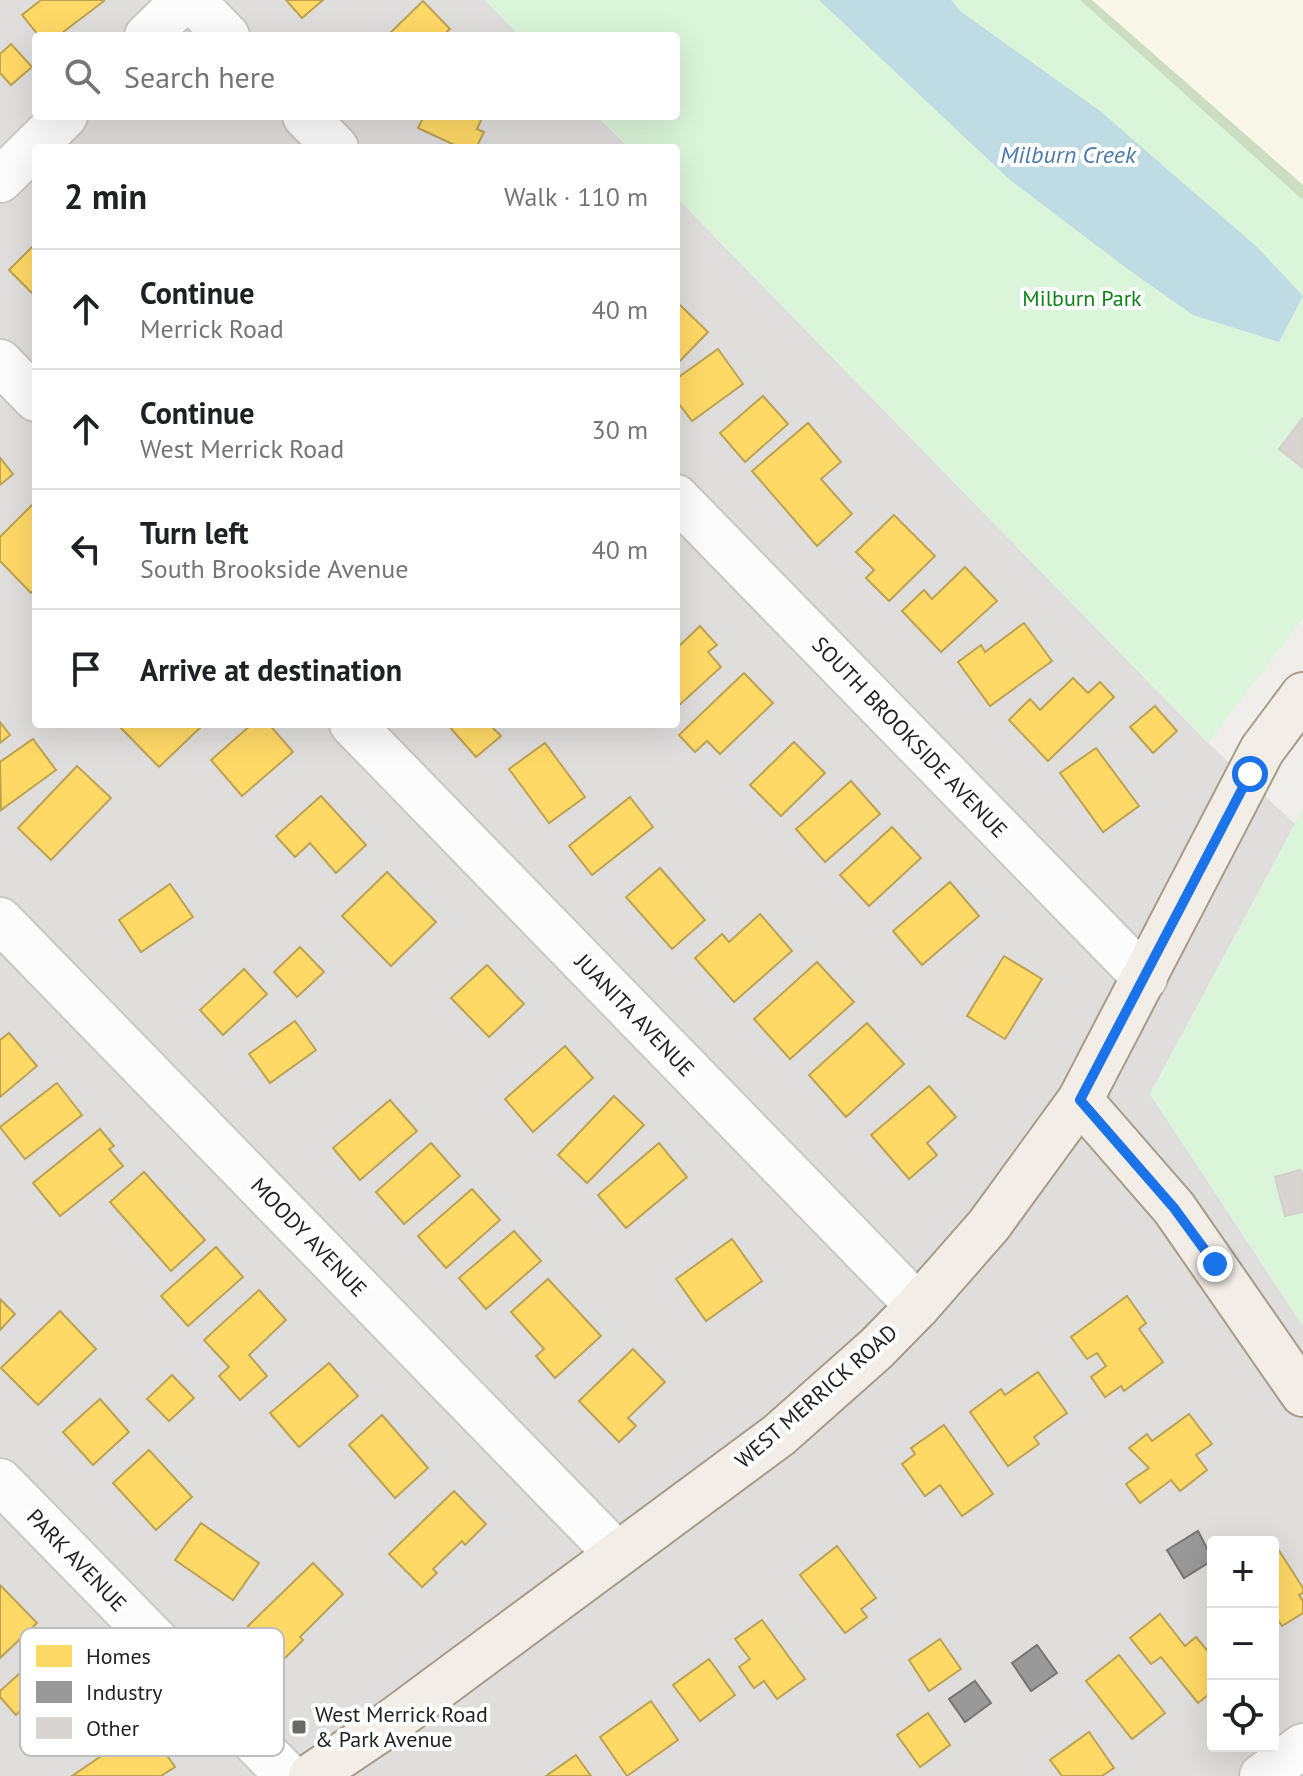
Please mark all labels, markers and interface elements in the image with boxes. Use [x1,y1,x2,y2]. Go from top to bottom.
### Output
search box [32,32,680,120]
icon: search [60,54,104,98]
text: Search here [124,57,275,96]
water label: Milburn Creek [1000,139,1137,170]
text: 2 min [64,174,147,218]
text: Walk · 110 m [504,180,648,213]
text: Continue [140,273,254,312]
park label: Milburn Park [1022,284,1142,312]
icon: ahead [64,287,108,331]
text: 40 m [592,293,648,326]
text: Merrick Road [140,312,284,345]
text: Continue [140,393,254,432]
icon: ahead [64,407,108,451]
text: 30 m [592,413,648,446]
text: West Merrick Road [140,432,344,465]
text: Turn left [140,513,248,552]
icon: left [64,527,108,571]
text: 40 m [592,533,648,566]
text: South Brookside Avenue [140,552,409,585]
street label: SOUTH BROOKSIDE AVENUE [807,631,1013,843]
icon: arrive [64,647,108,691]
text: Arrive at destination [140,650,402,689]
route start [1232,756,1268,792]
street label: JUANITA AVENUE [569,947,701,1082]
street label: MOODY AVENUE [245,1172,373,1302]
route end [1197,1246,1233,1282]
street label: WEST MERRICK ROAD [729,1318,903,1474]
street label: PARK AVENUE [21,1503,133,1617]
map controls [1207,1536,1279,1752]
button: + [1207,1536,1279,1608]
button: − [1207,1608,1279,1680]
legend [20,1628,284,1756]
text: Homes [86,1642,151,1670]
text: Industry [86,1678,163,1706]
button: locate [1207,1680,1279,1752]
place label: West Merrick Road & Park Avenue [315,1700,488,1753]
text: Other [86,1714,140,1742]
marker: West Merrick Road & Park Avenue [290,1718,308,1736]

